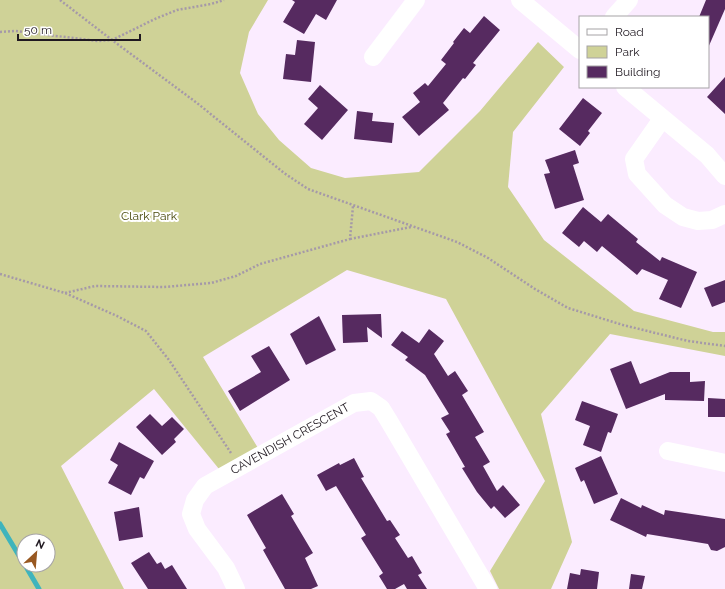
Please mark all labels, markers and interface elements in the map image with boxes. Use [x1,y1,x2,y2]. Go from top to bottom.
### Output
scale bar [18,16,140,42]
legend [579,16,709,88]
text: 50 m [24,23,52,37]
text: Road [615,25,644,39]
text: Park [615,45,640,59]
text: Building [615,65,661,79]
park label: Clark Park [121,209,178,223]
street label: CAVENDISH CRESCENT [228,400,352,477]
north arrow [16,533,56,573]
text: N [34,537,47,552]

